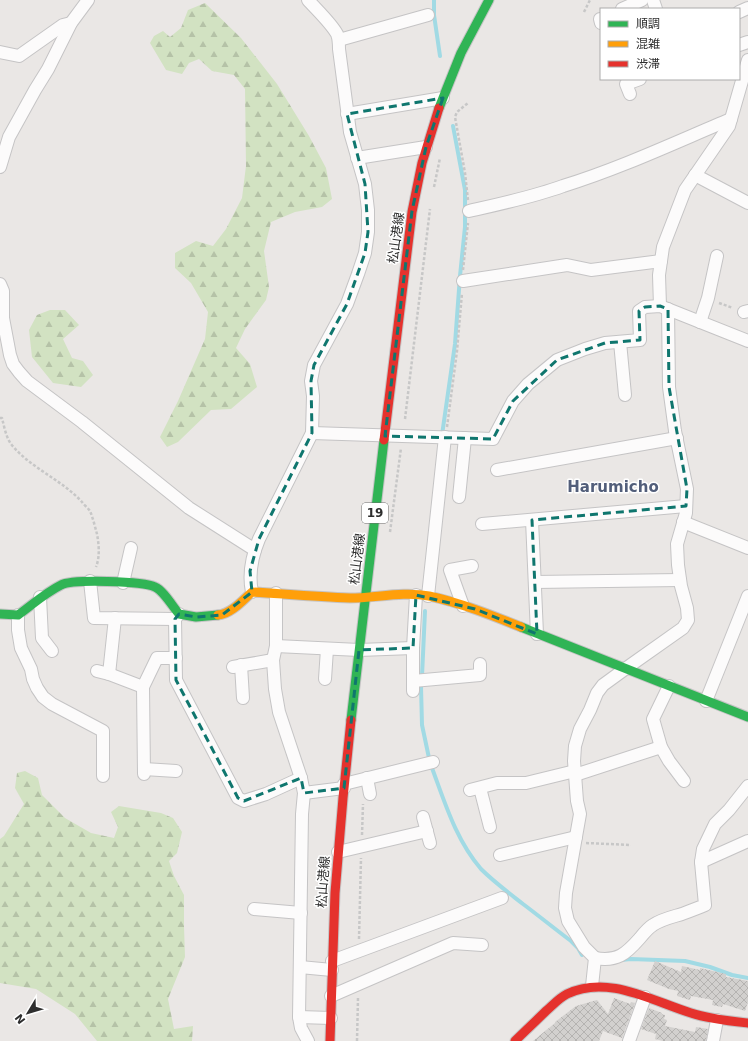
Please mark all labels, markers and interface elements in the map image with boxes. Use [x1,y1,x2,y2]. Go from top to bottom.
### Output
legend [600,8,740,80]
text: 順調 [636,17,660,31]
text: 混雑 [636,37,660,51]
text: 渋滞 [636,57,660,71]
street label: 松山港線 [385,211,407,265]
district label: Harumicho [567,478,659,496]
road number: 19 [362,503,388,523]
street label: 松山港線 [346,532,368,586]
street label: 松山港線 [314,856,332,908]
north arrow [8,993,48,1033]
text: N [13,1011,28,1026]

